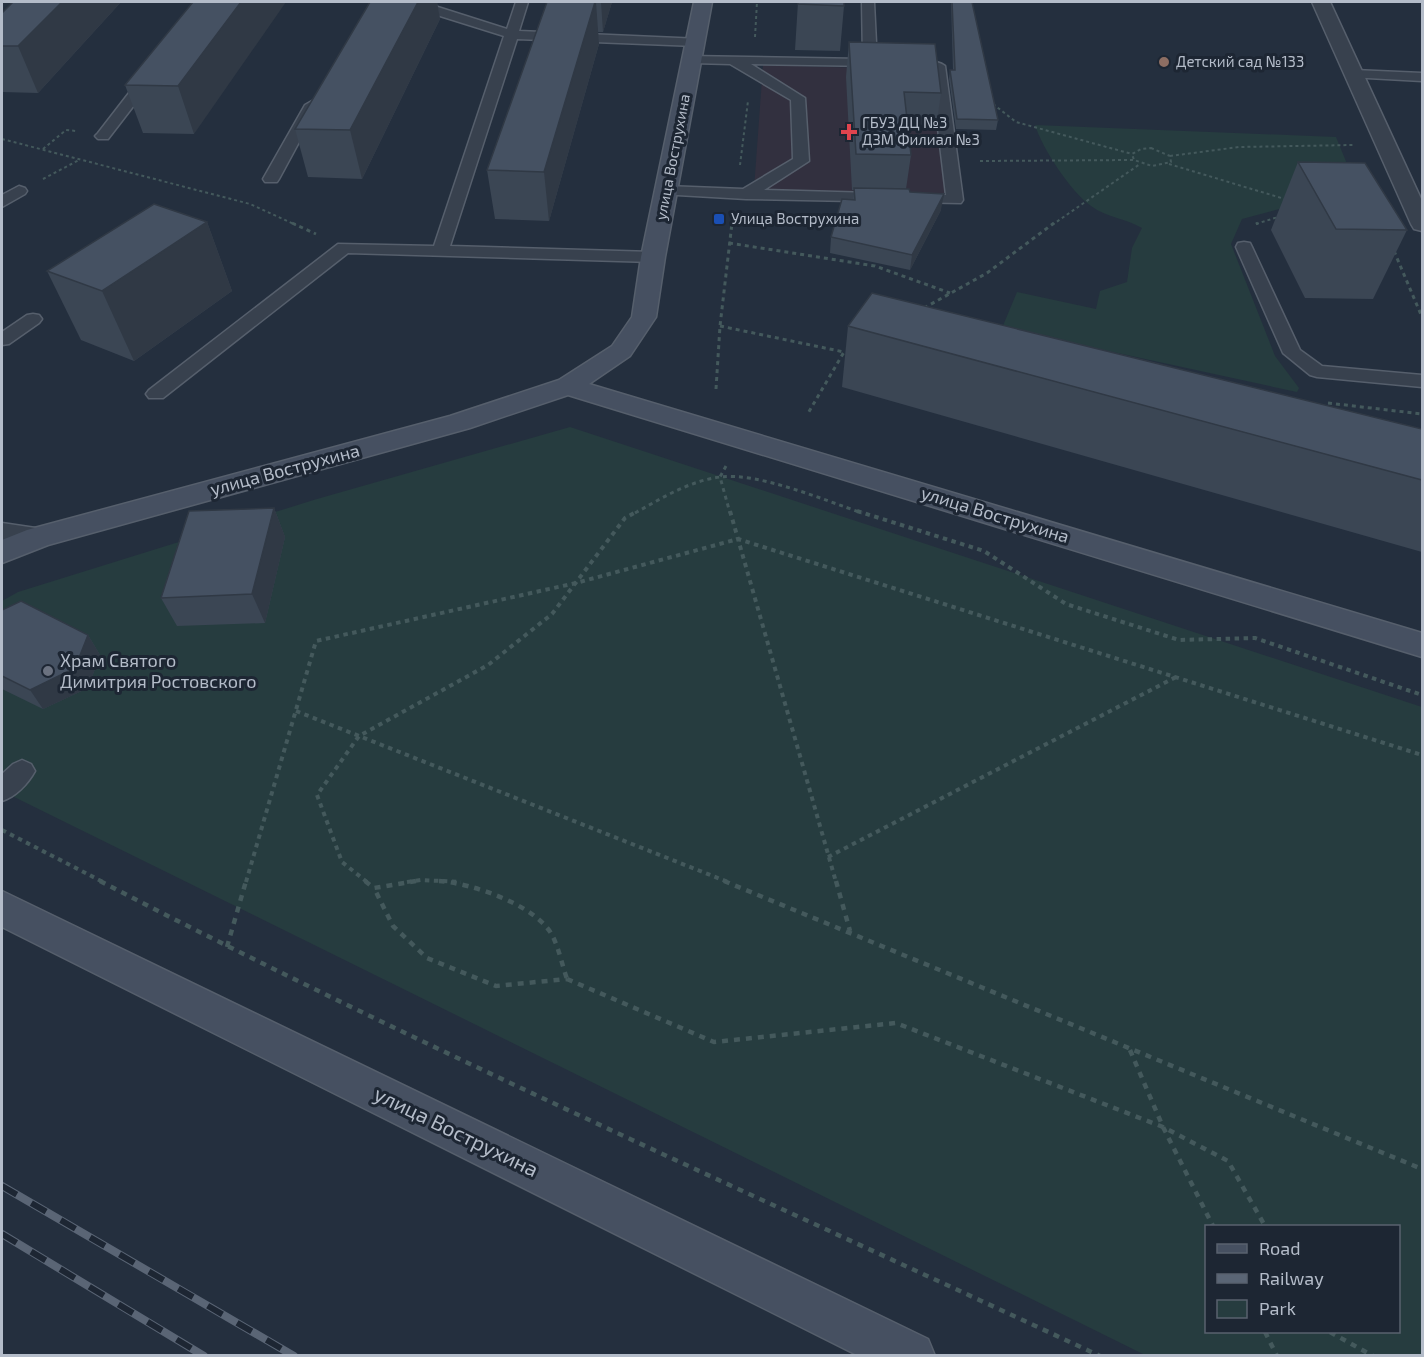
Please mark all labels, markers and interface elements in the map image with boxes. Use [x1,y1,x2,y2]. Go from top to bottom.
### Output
place label: Детский сад №133 [1176,52,1304,70]
marker: Детский сад №133 [1157,55,1171,69]
street label: улица Вострухина [651,92,694,222]
place label: ГБУЗ ДЦ №3 ДЗМ Филиал №3 [862,113,980,148]
marker: ГБУЗ ДЦ №3 ДЗМ Филиал №3 [840,123,858,141]
place label: Улица Вострухина [731,209,859,228]
marker: Улица Вострухина [712,212,726,226]
street label: улица Вострухина [208,438,362,500]
street label: улица Вострухина [918,481,1072,547]
place label: Храм Святого Димитрия Ростовского [60,649,256,692]
marker: Храм Святого Димитрия Ростовского [41,664,55,678]
street label: улица Вострухина [370,1080,543,1182]
legend [1205,1225,1400,1333]
text: Road [1259,1237,1300,1259]
text: Railway [1259,1267,1324,1289]
text: Park [1259,1297,1296,1319]

